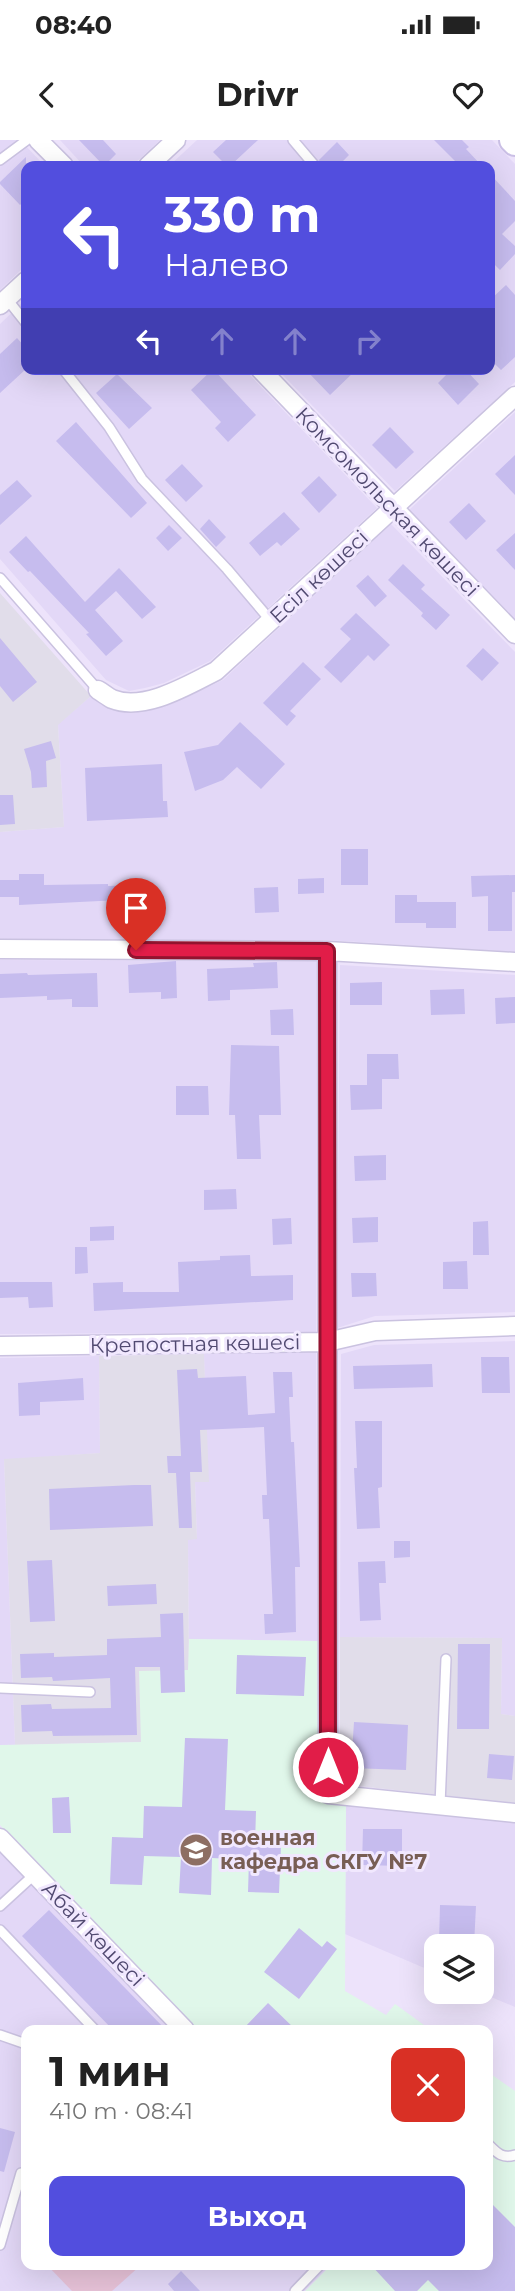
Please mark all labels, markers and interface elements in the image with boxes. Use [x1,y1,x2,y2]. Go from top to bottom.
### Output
text: 08:40 [35,9,112,41]
text: Drivr [216,75,299,114]
icon: back [28,76,66,114]
icon: heart [449,76,487,114]
text: 330 m [164,185,320,244]
icon: left [49,189,140,280]
text: Налево [164,245,289,284]
icon: left [130,322,168,360]
icon: ahead [203,322,241,360]
icon: ahead [276,322,314,360]
icon: right [349,322,387,360]
street label: Комсомольская көшесі [290,402,484,602]
street label: Есіл көшесі [264,525,373,628]
pin [106,878,166,950]
icon: arrive [117,889,155,927]
street label: Крепостная көшесі [89,1329,301,1358]
position arrow [291,1730,365,1804]
place label: военная кафедра СКГУ №7 [220,1825,427,1874]
school or university icon: военная кафедра СКГУ №7 [177,1831,215,1869]
street label: Абай көшесі [37,1876,150,1991]
map controls [424,1934,494,2004]
button: layers [424,1934,494,2004]
text: 1 мин [49,2045,171,2097]
button: close [391,2048,465,2122]
text: 410 m · 08:41 [49,2097,193,2125]
button: Выход [49,2176,465,2256]

